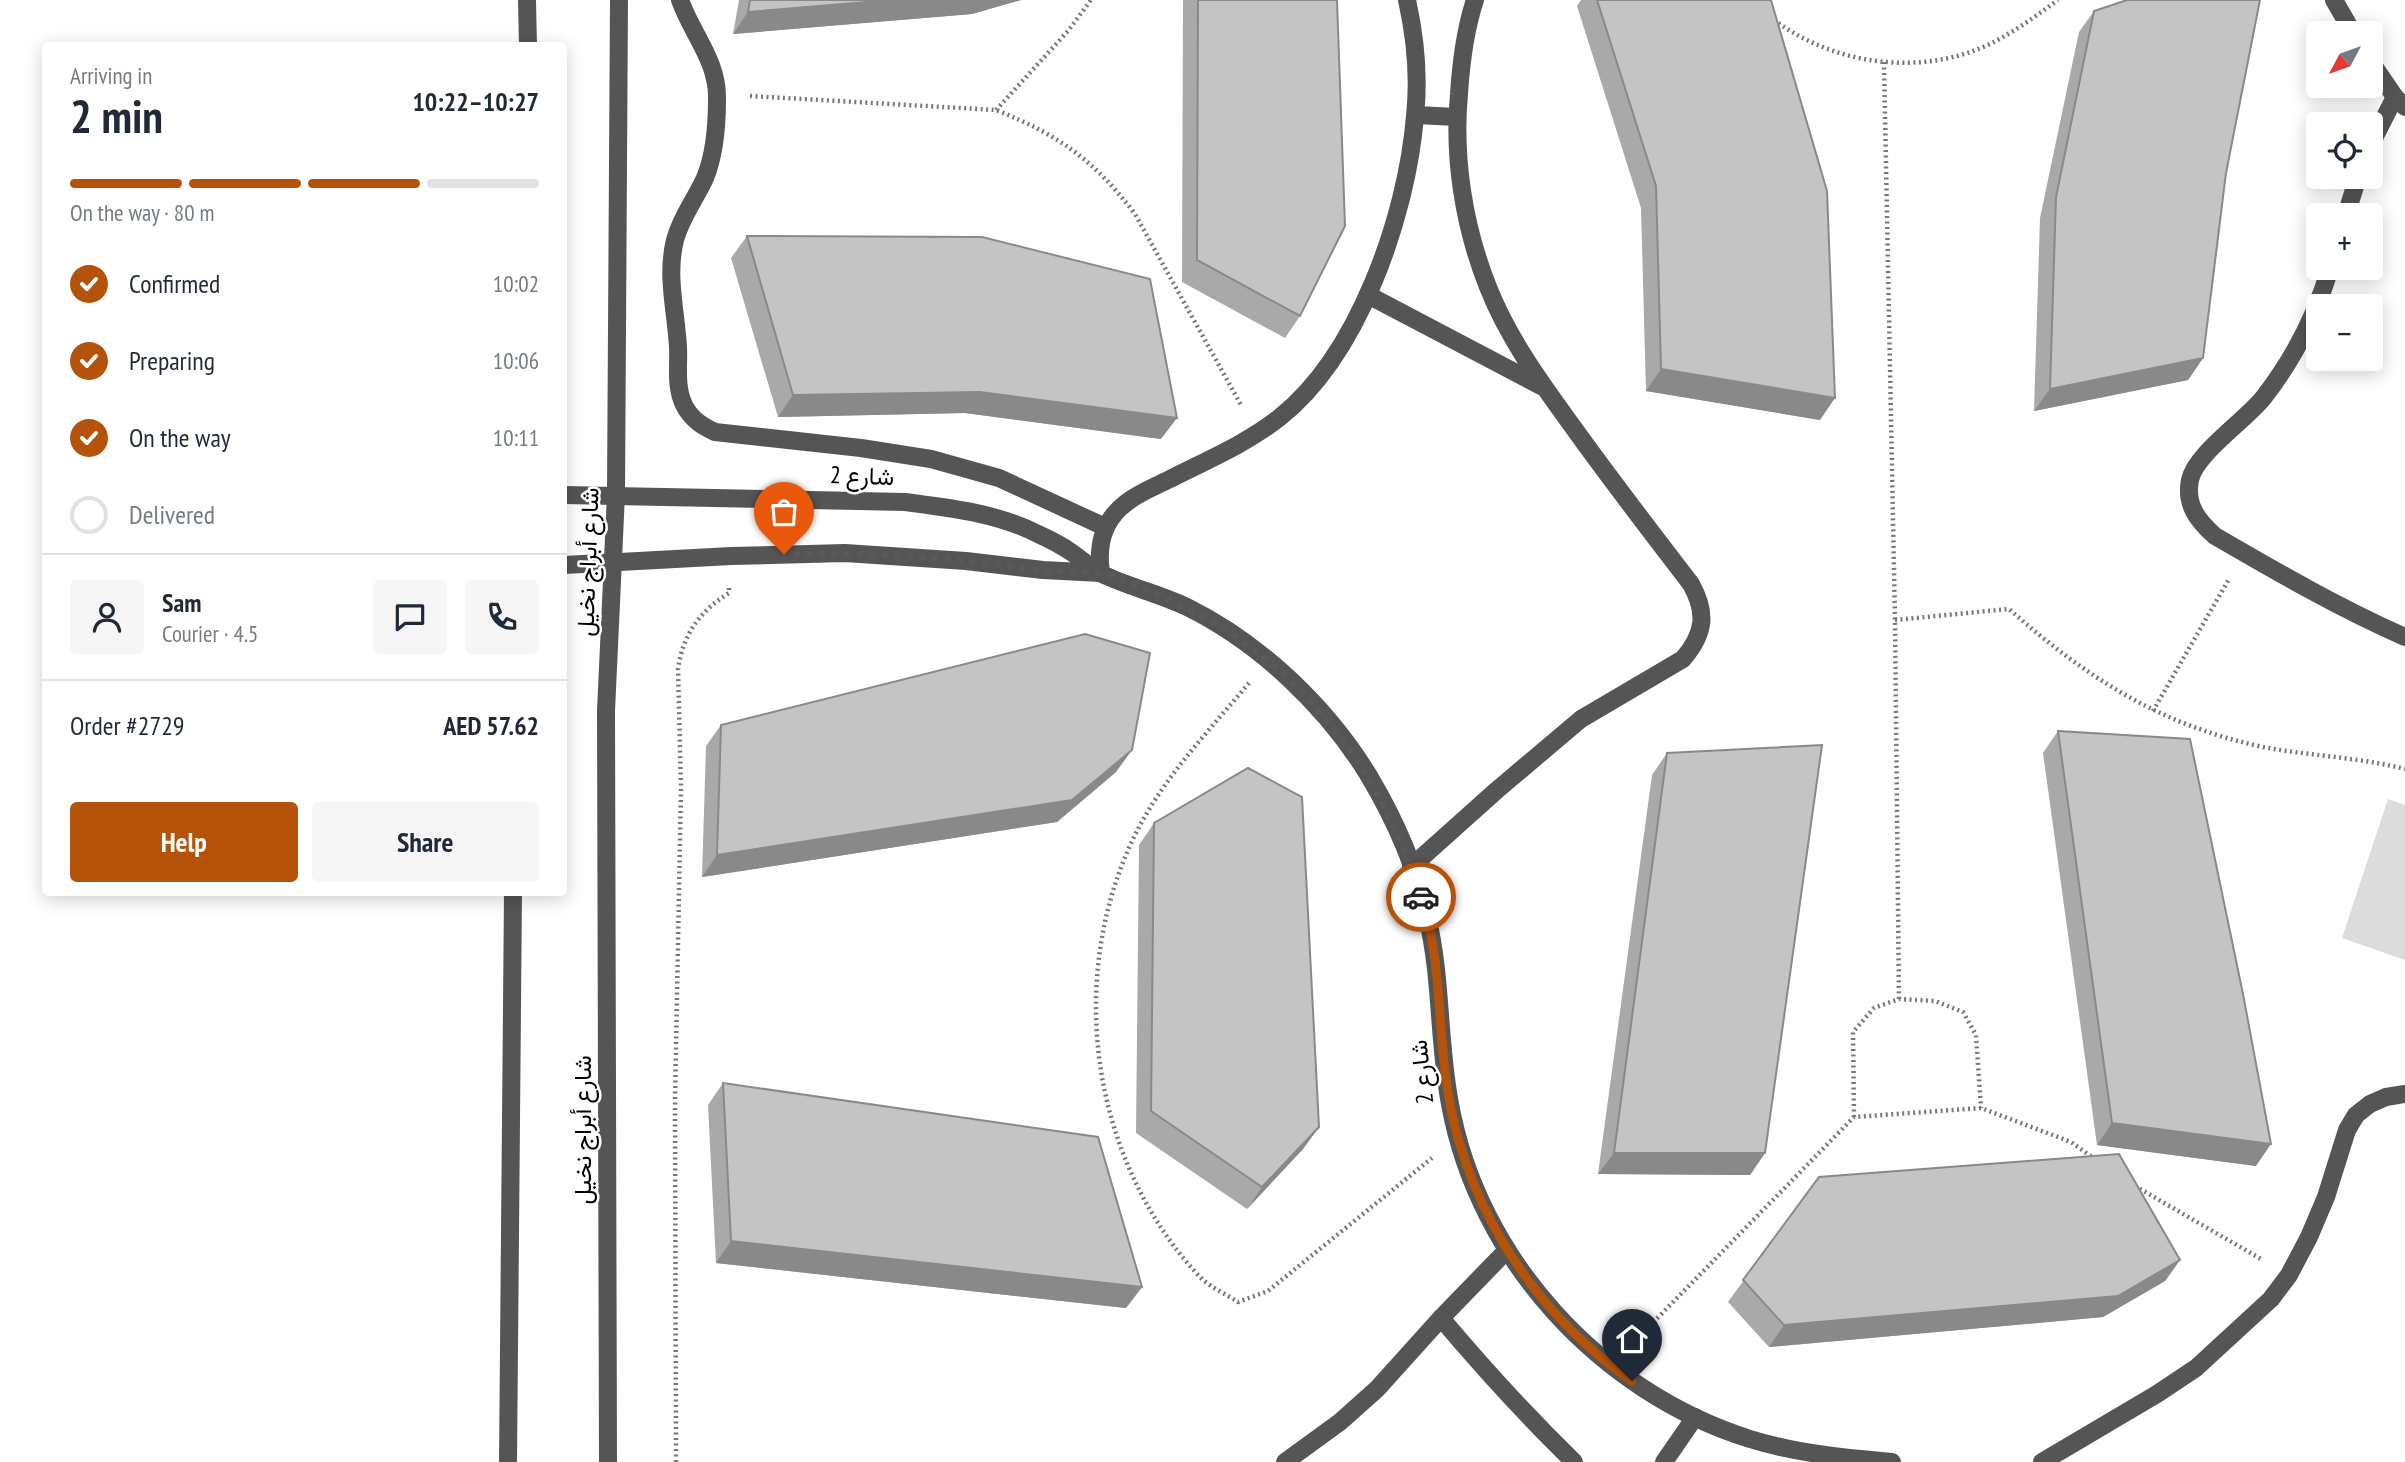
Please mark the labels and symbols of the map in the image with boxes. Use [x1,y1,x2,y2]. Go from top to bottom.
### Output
north arrow [2306,21,2384,98]
street label: شارع 2 [829,459,895,493]
pin [754,482,814,554]
street label: شارع أبراج نخيل [569,487,607,637]
courier [1386,862,1456,932]
street label: شارع 2 [1403,1038,1441,1106]
street label: شارع أبراج نخيل [567,1055,599,1205]
pin [1602,1309,1662,1381]

